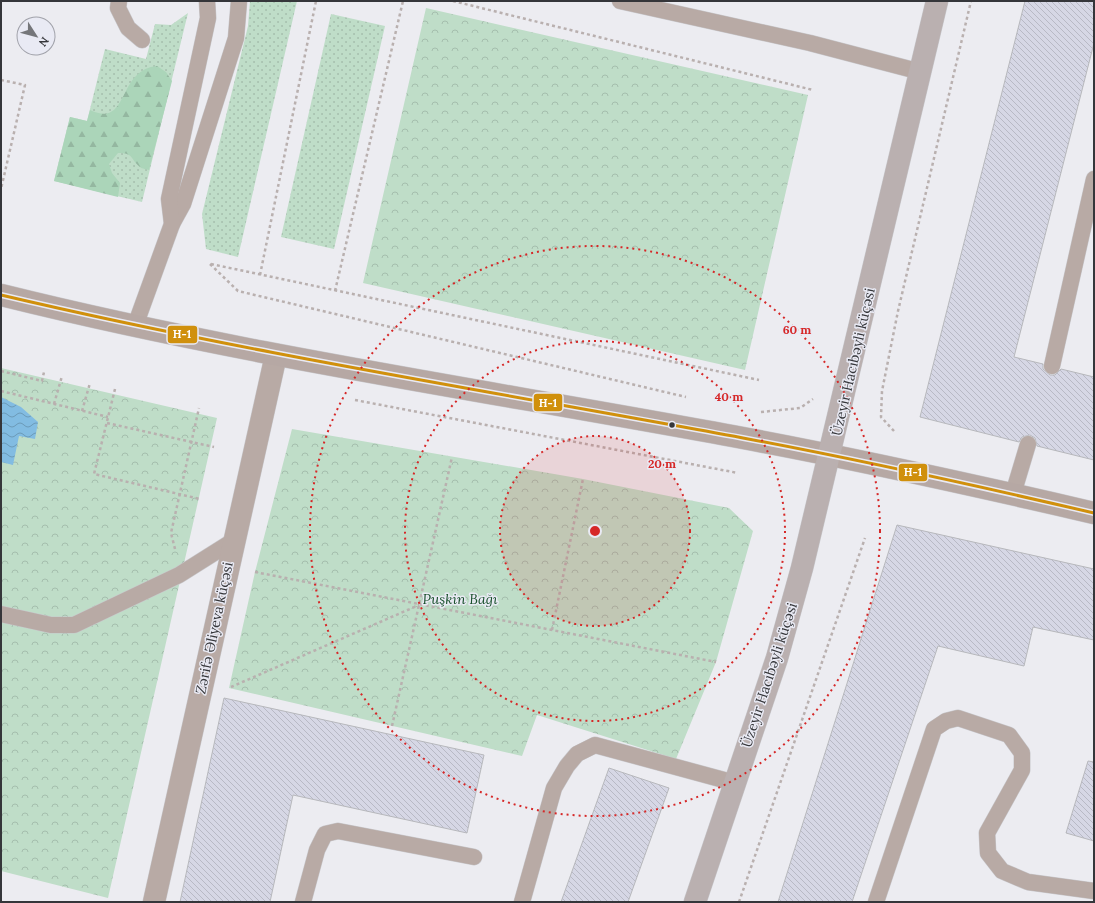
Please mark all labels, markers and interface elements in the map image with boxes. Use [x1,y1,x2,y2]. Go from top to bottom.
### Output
north arrow [16,16,56,56]
text: N [36,34,52,50]
street label: Üzeyir Hacıbəyli küçəsi [827,286,879,438]
text: 60 m [783,322,811,337]
line badge: H-1 [167,325,198,344]
text: H-1 [173,327,192,341]
text: 40 m [715,389,743,404]
line badge: H-1 [533,393,563,412]
text: H-1 [539,396,558,410]
unlabelled marker [667,420,677,430]
text: 20 m [648,456,676,471]
line badge: H-1 [898,463,928,482]
text: H-1 [904,465,923,479]
centre of rings [588,524,602,538]
street label: Zərifə Əliyeva küçəsi [191,560,237,696]
park label: Puşkin Bağı [423,590,498,608]
street label: Üzeyir Hacıbəyli küçəsi [737,600,801,750]

